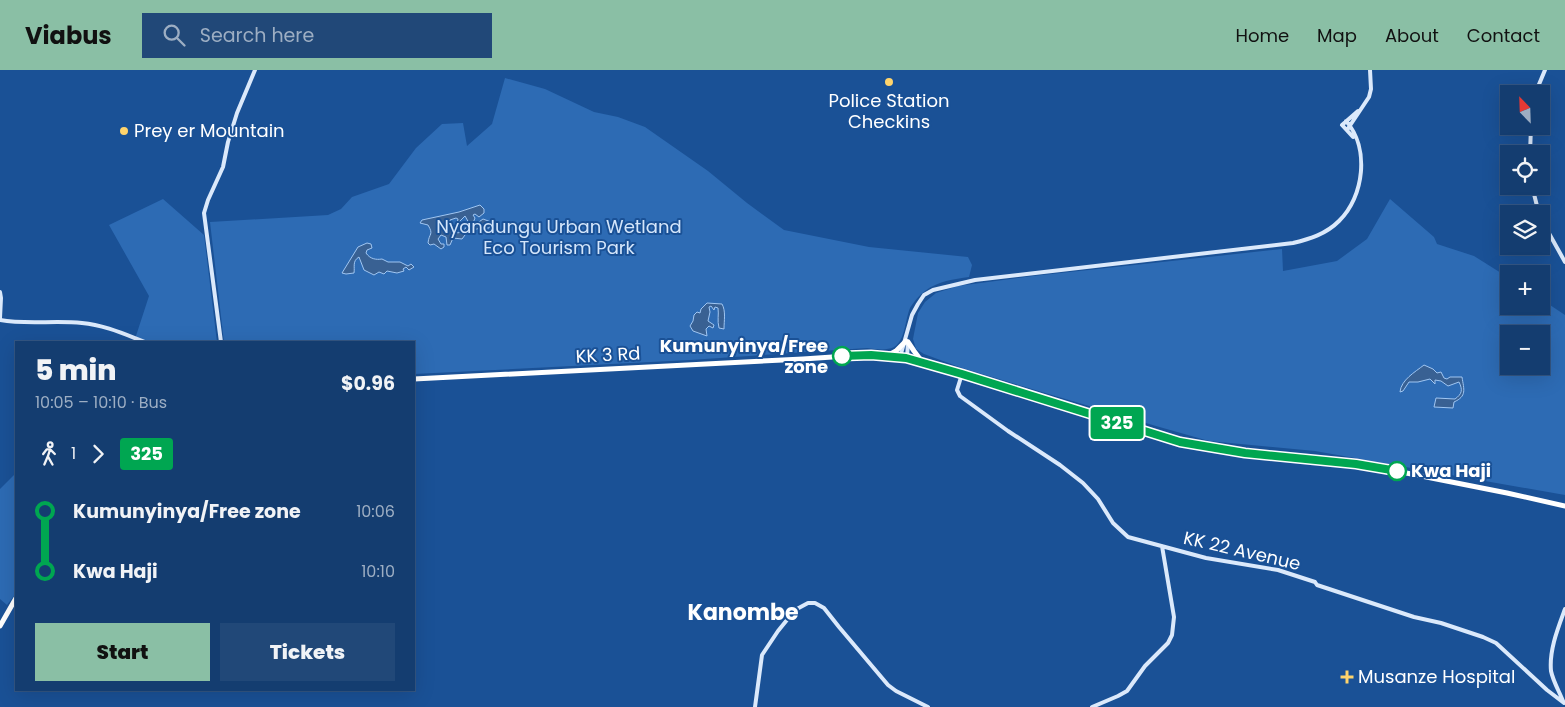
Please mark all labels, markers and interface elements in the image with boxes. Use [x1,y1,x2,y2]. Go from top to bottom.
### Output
search box [142,13,492,58]
text: Viabus [25,19,112,52]
icon: search [160,21,188,49]
text: Search here [200,22,314,49]
text: Home [1235,23,1289,48]
text: Map [1317,23,1357,48]
text: About [1385,23,1439,48]
text: Contact [1467,23,1540,48]
marker: Police Station Checkins [883,76,895,88]
north arrow [1500,85,1550,135]
map controls [1500,85,1550,375]
place label: Police Station Checkins [829,88,950,134]
place label: Prey er Mountain [134,118,285,143]
marker: Prey er Mountain [118,125,130,137]
button: locate [1500,145,1550,195]
button: layers [1500,205,1550,255]
park label: Nyandungu Urban Wetland Eco Tourism Park [436,214,682,260]
button: + [1500,265,1550,315]
button: − [1500,325,1550,375]
place label: Kumunyinya/Free zone [660,333,828,379]
street label: KK 3 Rd [575,340,641,369]
marker: Kumunyinya/Free zone [832,346,852,366]
text: 5 min [35,351,116,390]
text: $0.96 [341,370,395,397]
text: 10:05 – 10:10 · Bus [35,391,167,414]
line badge: 325 [1088,407,1146,439]
text: 325 [1101,410,1133,435]
icon: walk [35,440,63,468]
icon: forward [84,440,112,468]
text: 325 [130,441,163,466]
text: 1 [71,442,76,465]
place label: Kwa Haji [1411,458,1491,483]
marker: Kwa Haji [1387,461,1407,481]
text: Kumunyinya/Free zone [73,498,301,525]
text: 10:06 [356,500,395,523]
street label: KK 22 Avenue [1181,525,1303,576]
text: Kwa Haji [73,558,158,585]
text: 10:10 [361,560,395,583]
district label: Kanombe [688,597,798,628]
button: Start [35,623,210,681]
button: Tickets [220,623,395,681]
place label: Musanze Hospital [1358,664,1515,689]
marker: Musanze Hospital [1340,670,1354,684]

